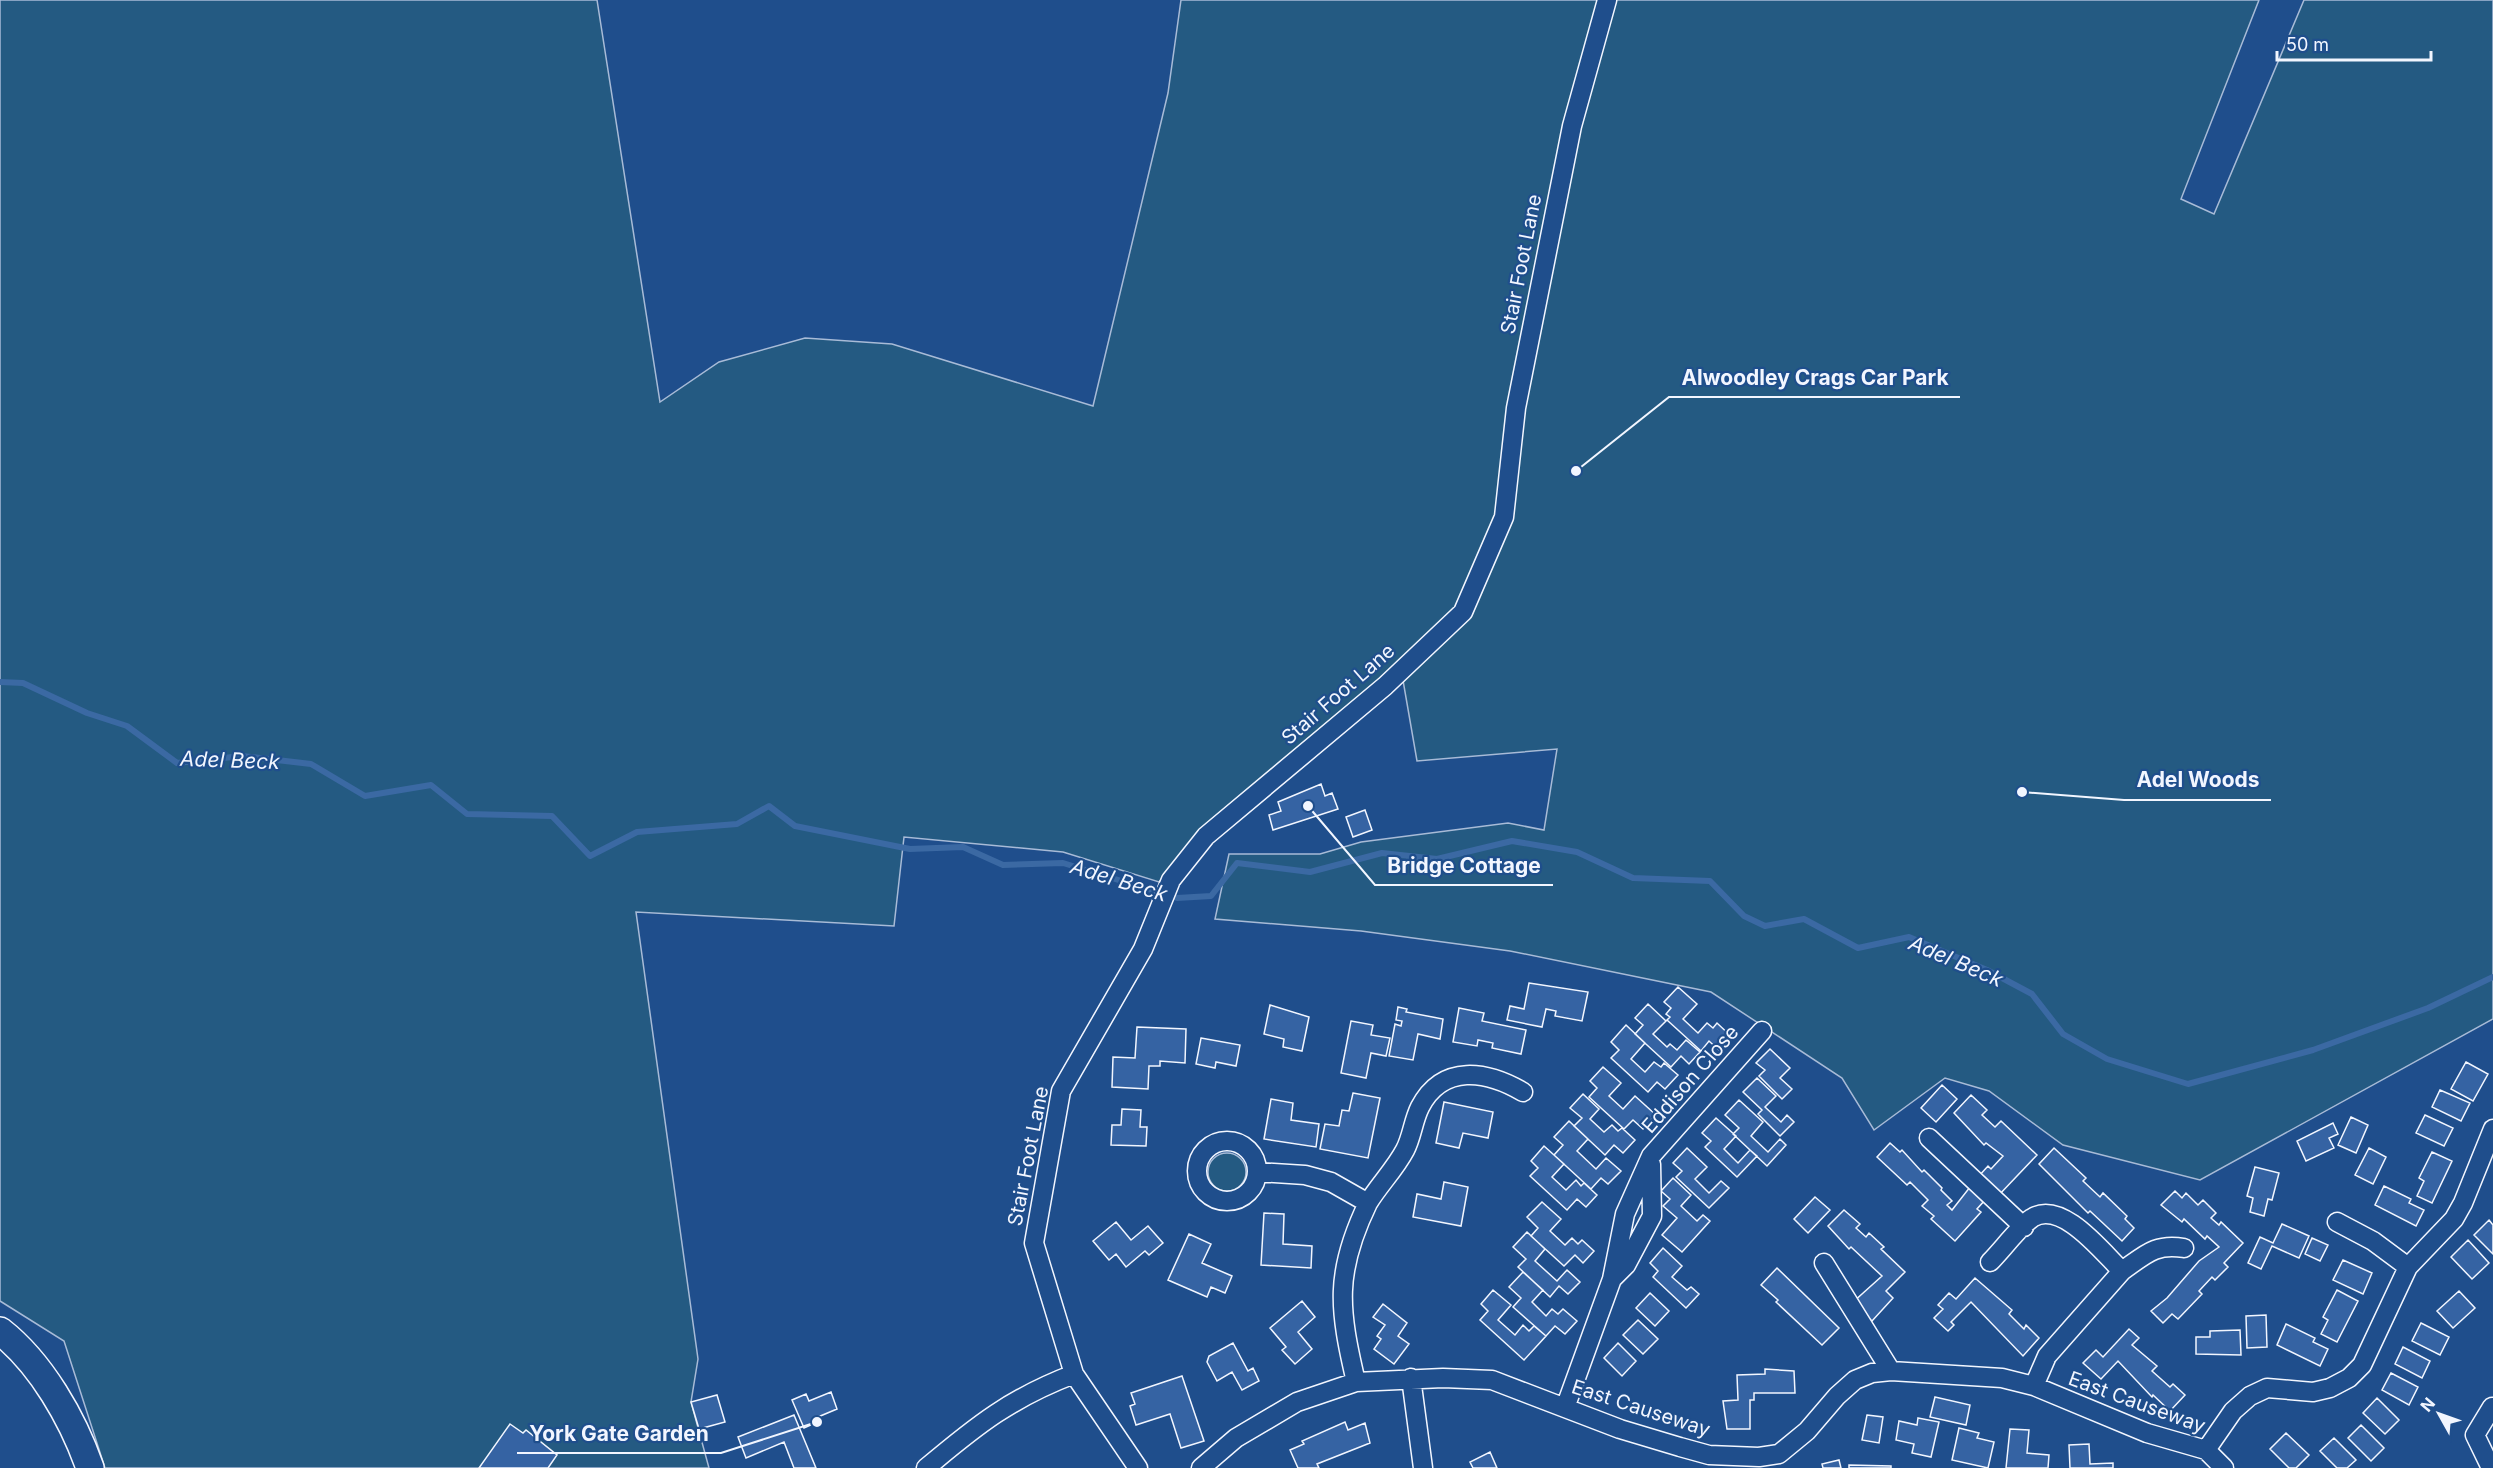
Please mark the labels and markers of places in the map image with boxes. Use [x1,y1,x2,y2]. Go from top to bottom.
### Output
callout: Alwoodley Crags Car Park [1669,358,1960,397]
callout: Adel Woods [2124,761,2271,800]
callout: Bridge Cottage [1375,846,1553,885]
callout: York Gate Garden [517,1414,721,1453]

